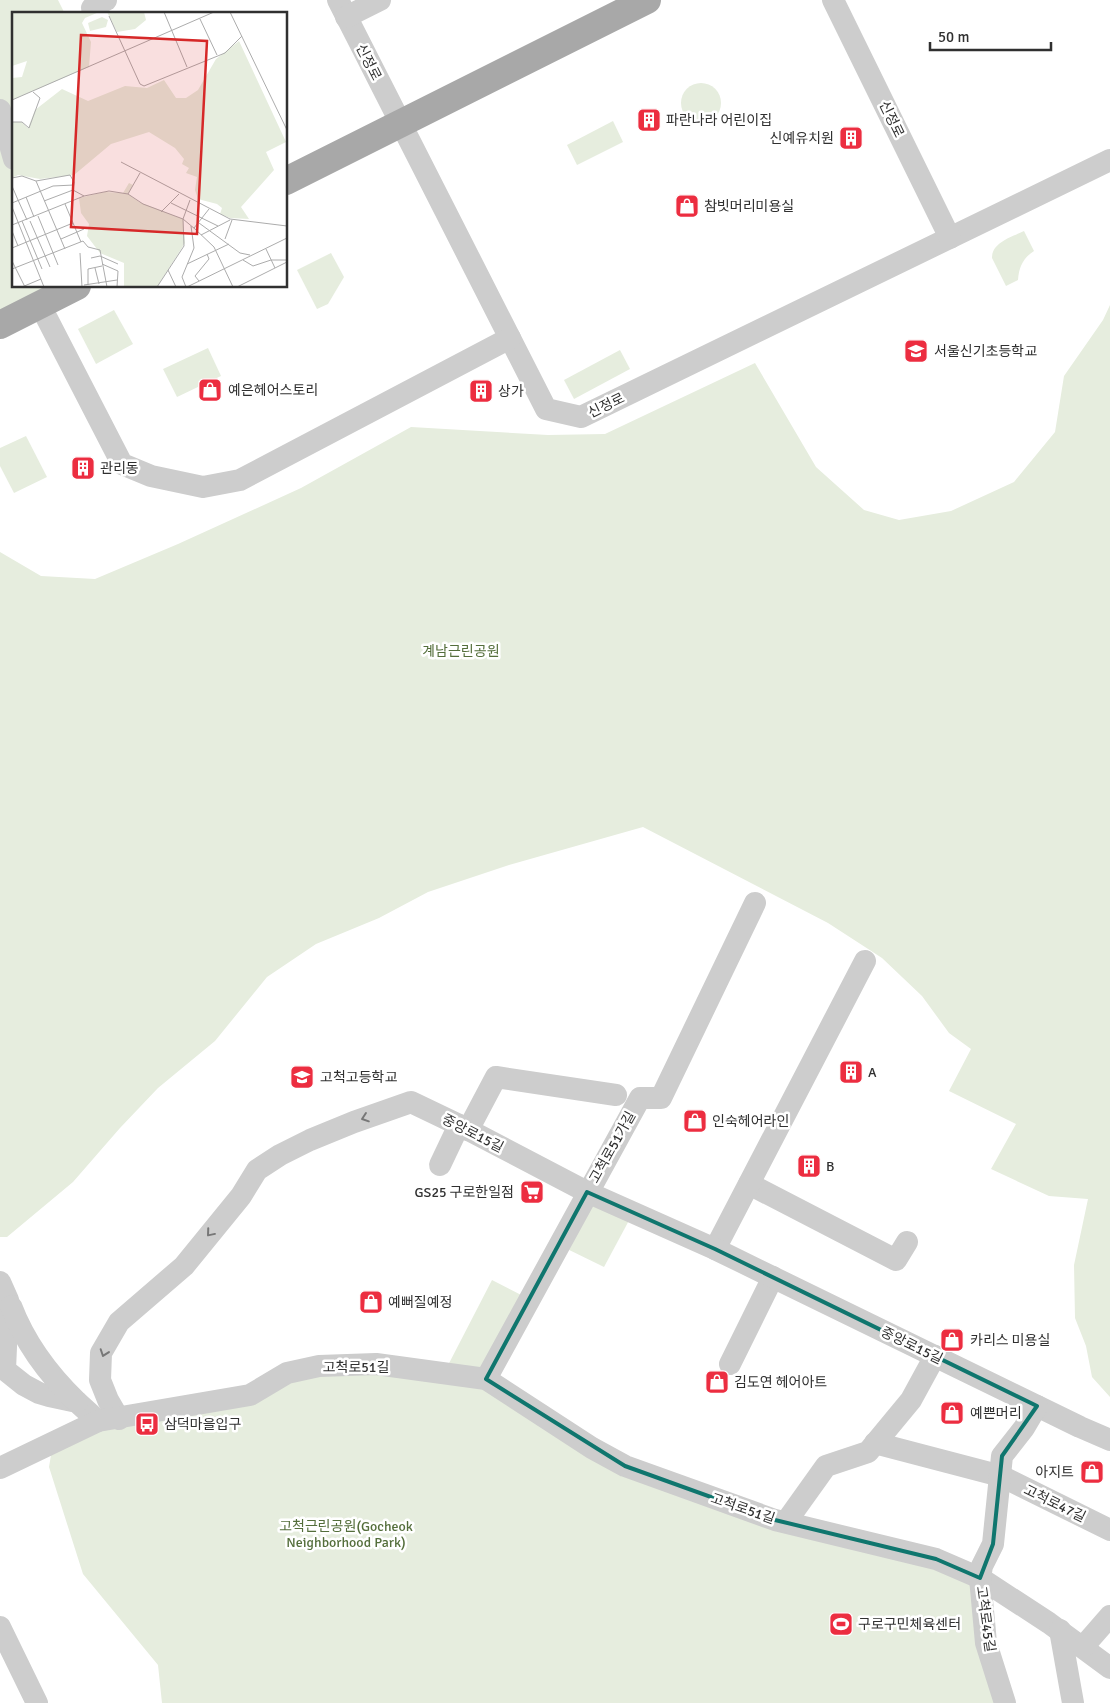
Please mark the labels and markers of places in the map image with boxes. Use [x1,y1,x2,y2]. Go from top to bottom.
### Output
building icon: 파란나라 어린이집 [636,107,662,133]
place label: 파란나라 어린이집 [666,112,772,129]
building icon: 신예유치원 [838,125,864,151]
place label: 신예유치원 [770,130,834,147]
shop icon: 참빗머리미용실 [674,193,700,219]
place label: 참빗머리미용실 [704,198,794,215]
school or university icon: 서울신기초등학교 [903,338,929,364]
place label: 서울신기초등학교 [934,343,1037,360]
shop icon: 예은헤어스토리 [197,377,223,403]
building icon: 상가 [468,378,494,404]
place label: 예은헤어스토리 [228,382,318,399]
place label: 상가 [498,383,524,400]
building icon: 관리동 [70,455,96,481]
place label: 관리동 [100,460,139,477]
building icon: A [838,1059,864,1085]
school or university icon: 고척고등학교 [289,1064,315,1090]
place label: A [868,1064,877,1081]
place label: 고척고등학교 [320,1069,397,1086]
shop icon: 인숙헤어라인 [682,1108,708,1134]
place label: 인숙헤어라인 [712,1113,789,1130]
building icon: B [796,1153,822,1179]
place label: B [826,1158,834,1175]
supermarket icon: GS25 구로한일점 [519,1179,545,1205]
place label: GS25 구로한일점 [415,1184,514,1201]
shop icon: 예뻐질예정 [358,1289,384,1315]
place label: 예뻐질예정 [388,1294,452,1311]
shop icon: 카리스 미용실 [939,1327,965,1353]
place label: 카리스 미용실 [970,1332,1050,1349]
shop icon: 김도연 헤어아트 [704,1369,730,1395]
place label: 김도연 헤어아트 [734,1374,827,1391]
shop icon: 예쁜머리 [939,1400,965,1426]
place label: 예쁜머리 [970,1405,1022,1422]
bus stop icon: 삼덕마을입구 [134,1411,160,1437]
place label: 삼덕마을입구 [164,1416,241,1433]
shop icon: 아지트 [1079,1459,1105,1485]
place label: 아지트 [1035,1464,1074,1481]
sports icon: 구로구민체육센터 [828,1611,854,1637]
place label: 구로구민체육센터 [858,1616,961,1633]

